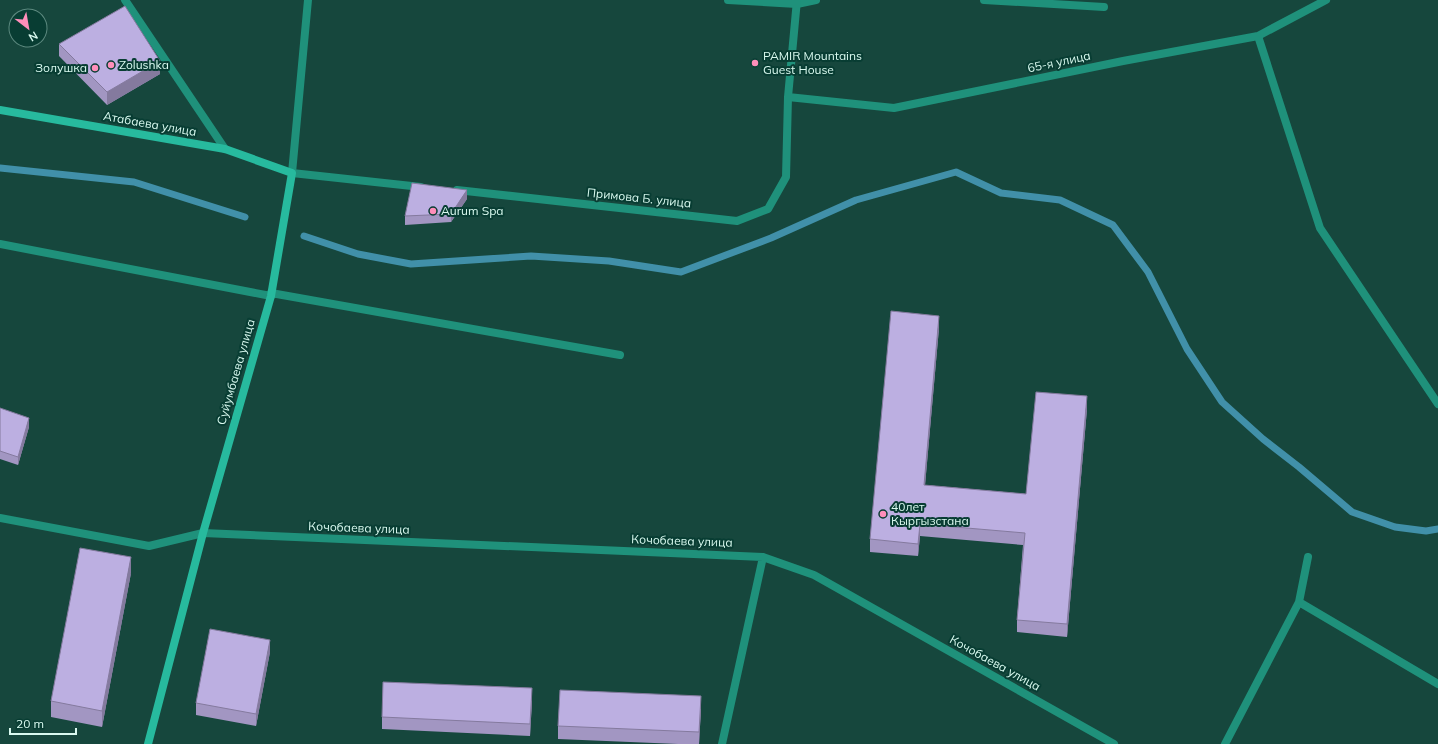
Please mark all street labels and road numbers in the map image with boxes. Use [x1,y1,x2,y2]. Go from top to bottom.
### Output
street label: 65-я улица [1026,47,1092,76]
street label: Атабаева улица [102,108,198,139]
street label: Примова Б. улица [586,185,692,210]
street label: Суйумбаева улица [213,317,258,426]
street label: Кочобаева улица [308,518,410,537]
street label: Кочобаева улица [631,531,733,550]
street label: Кочобаева улица [947,631,1043,694]

